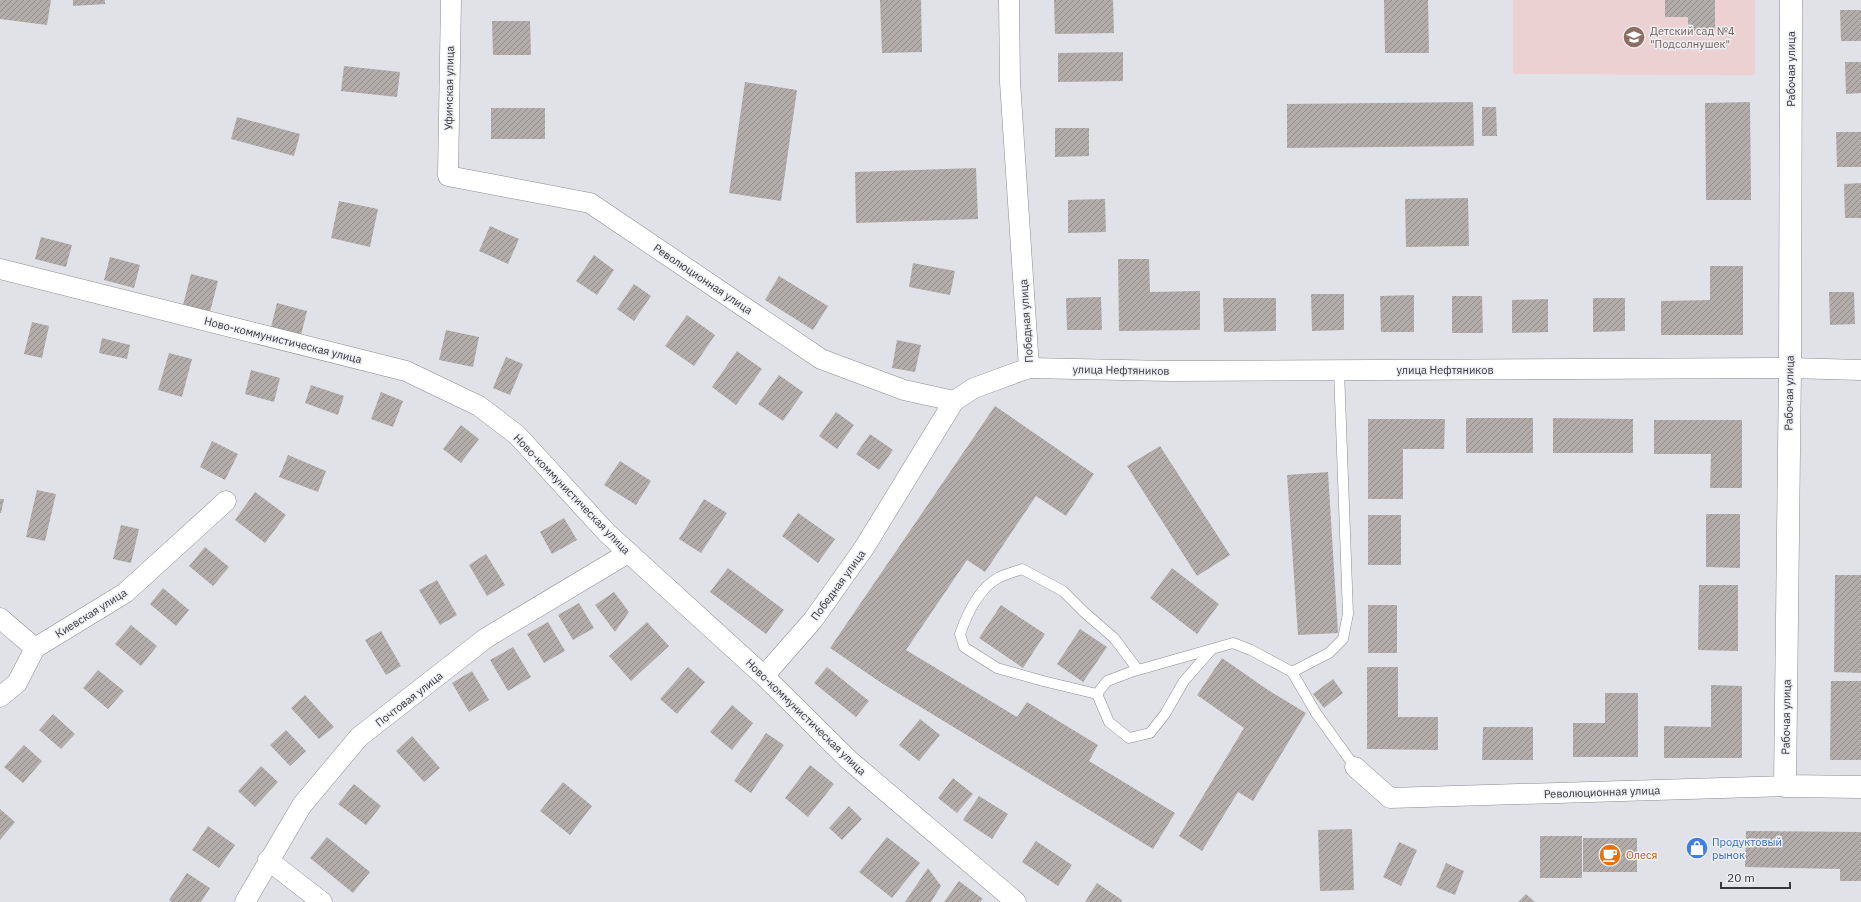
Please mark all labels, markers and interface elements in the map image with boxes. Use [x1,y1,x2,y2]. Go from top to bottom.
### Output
school or university icon: Детский сад №4 "Подсолнушек" [1621,24,1647,50]
place label: Детский сад №4 "Подсолнушек" [1650,24,1735,51]
street label: Рабочая улица [1784,31,1798,107]
street label: Уфимская улица [441,46,457,130]
street label: Революционная улица [651,241,755,317]
street label: Победная улица [1016,279,1036,363]
street label: Ново-коммунистическая улица [203,314,363,366]
street label: Рабочая улица [1781,355,1797,431]
street label: улица Нефтяников [1072,362,1170,378]
street label: улица Нефтяников [1396,363,1494,377]
street label: Ново-коммунистическая улица [511,431,633,557]
street label: Победная улица [808,547,868,623]
street label: Киевская улица [52,585,130,641]
street label: Ново-коммунистическая улица [743,656,869,778]
street label: Почтовая улица [372,668,446,730]
street label: Рабочая улица [1778,679,1794,755]
street label: Революционная улица [1544,783,1661,801]
shop icon: Продуктовый рынок [1684,835,1710,861]
place label: Продуктовый рынок [1712,835,1782,862]
cafe icon: Олеся [1597,842,1623,868]
place label: Олеся [1626,848,1657,862]
scale bar [1721,864,1790,890]
text: 20 m [1727,870,1755,885]

